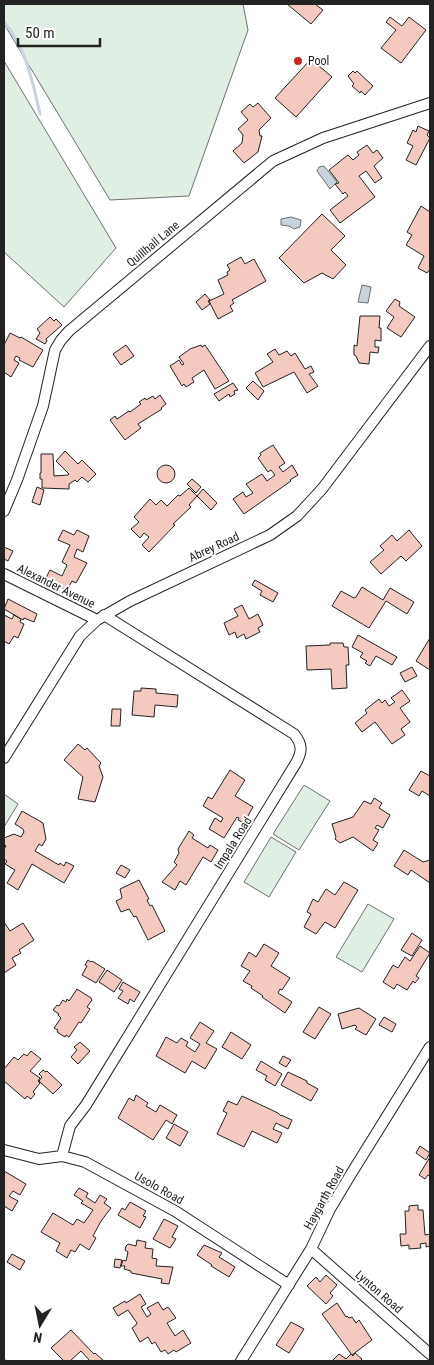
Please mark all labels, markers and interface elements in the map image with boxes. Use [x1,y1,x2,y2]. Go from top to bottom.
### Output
scale bar [18,15,100,47]
text: 50 m [25,24,55,42]
place label: Pool [308,54,329,68]
marker: Pool [292,55,304,67]
street label: Quillhall Lane [124,218,182,270]
street label: Abrey Road [187,529,241,565]
street label: Alexander Avenue [15,561,97,611]
street label: Impala Road [211,814,255,872]
street label: Haygarth Road [301,1164,347,1232]
street label: Usolo Road [132,1169,186,1207]
street label: Lynton Road [353,1268,405,1316]
north arrow [15,1300,65,1350]
text: N [32,1329,43,1346]

